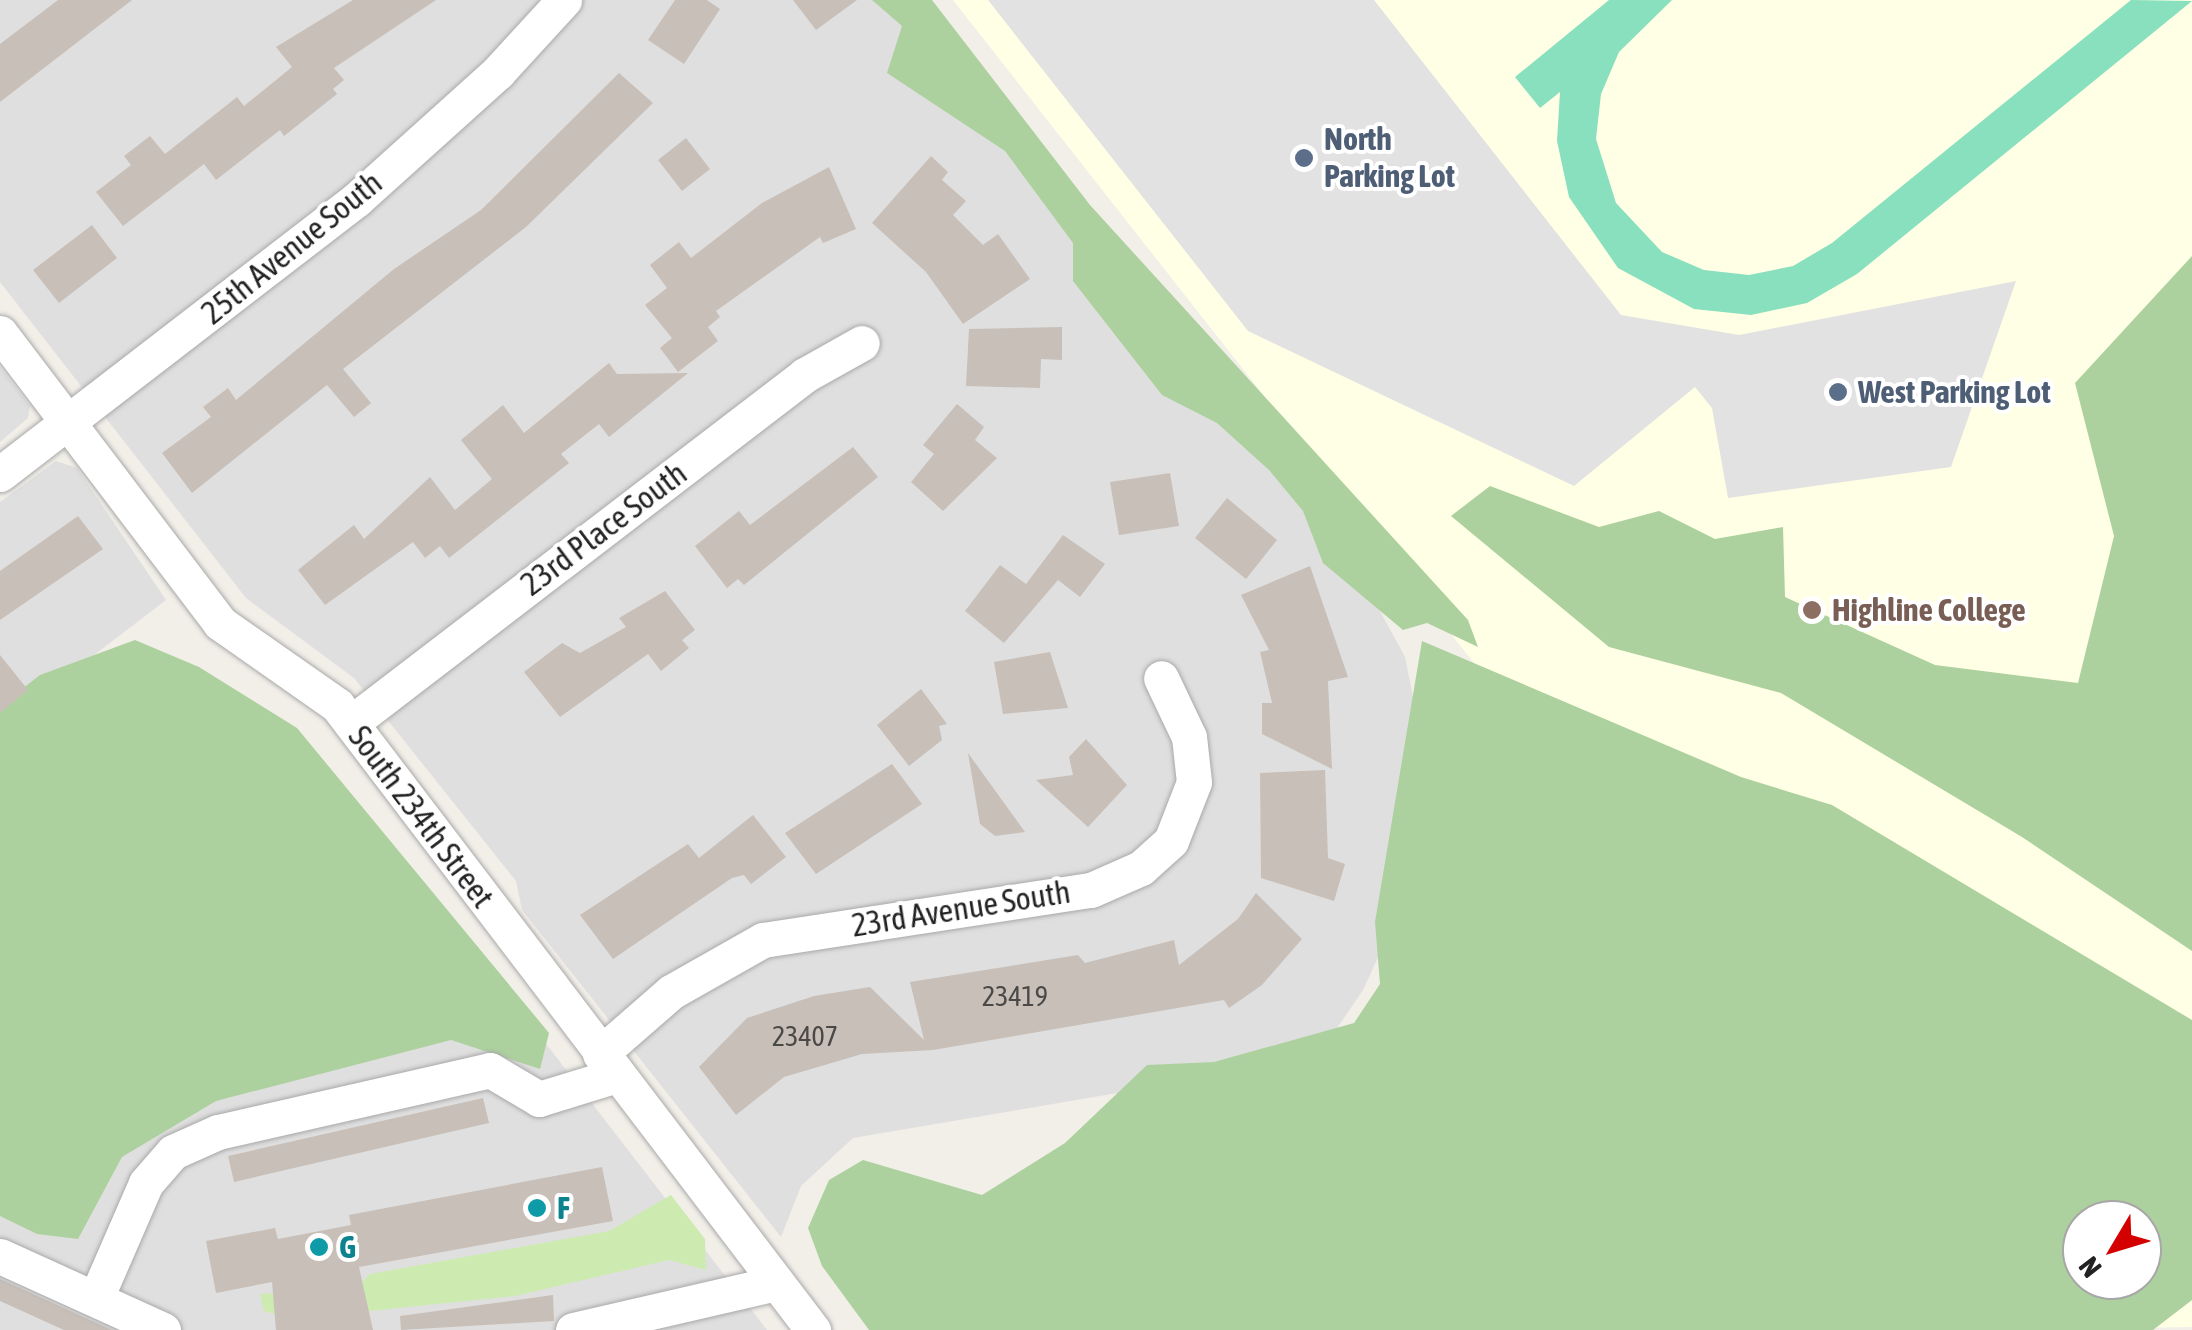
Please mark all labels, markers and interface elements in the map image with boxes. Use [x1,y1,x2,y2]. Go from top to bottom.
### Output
place label: North Parking Lot [1324,121,1455,196]
marker: North Parking Lot [1293,147,1315,169]
street label: 25th Avenue South [194,164,390,332]
place label: West Parking Lot [1858,373,2051,411]
marker: West Parking Lot [1827,381,1849,403]
street label: 23rd Place South [514,454,694,604]
place label: Highline College [1832,591,2026,629]
marker: Highline College [1801,599,1823,621]
street label: South 234th Street [340,719,502,915]
street label: 23rd Avenue South [849,873,1073,945]
house number: 23419 [982,979,1048,1013]
house number: 23407 [772,1019,838,1053]
place label: F [557,1189,570,1227]
marker: F [526,1197,548,1219]
north arrow [2062,1200,2162,1300]
place label: G [339,1228,356,1266]
marker: G [308,1236,330,1258]
text: N [2072,1251,2108,1284]

